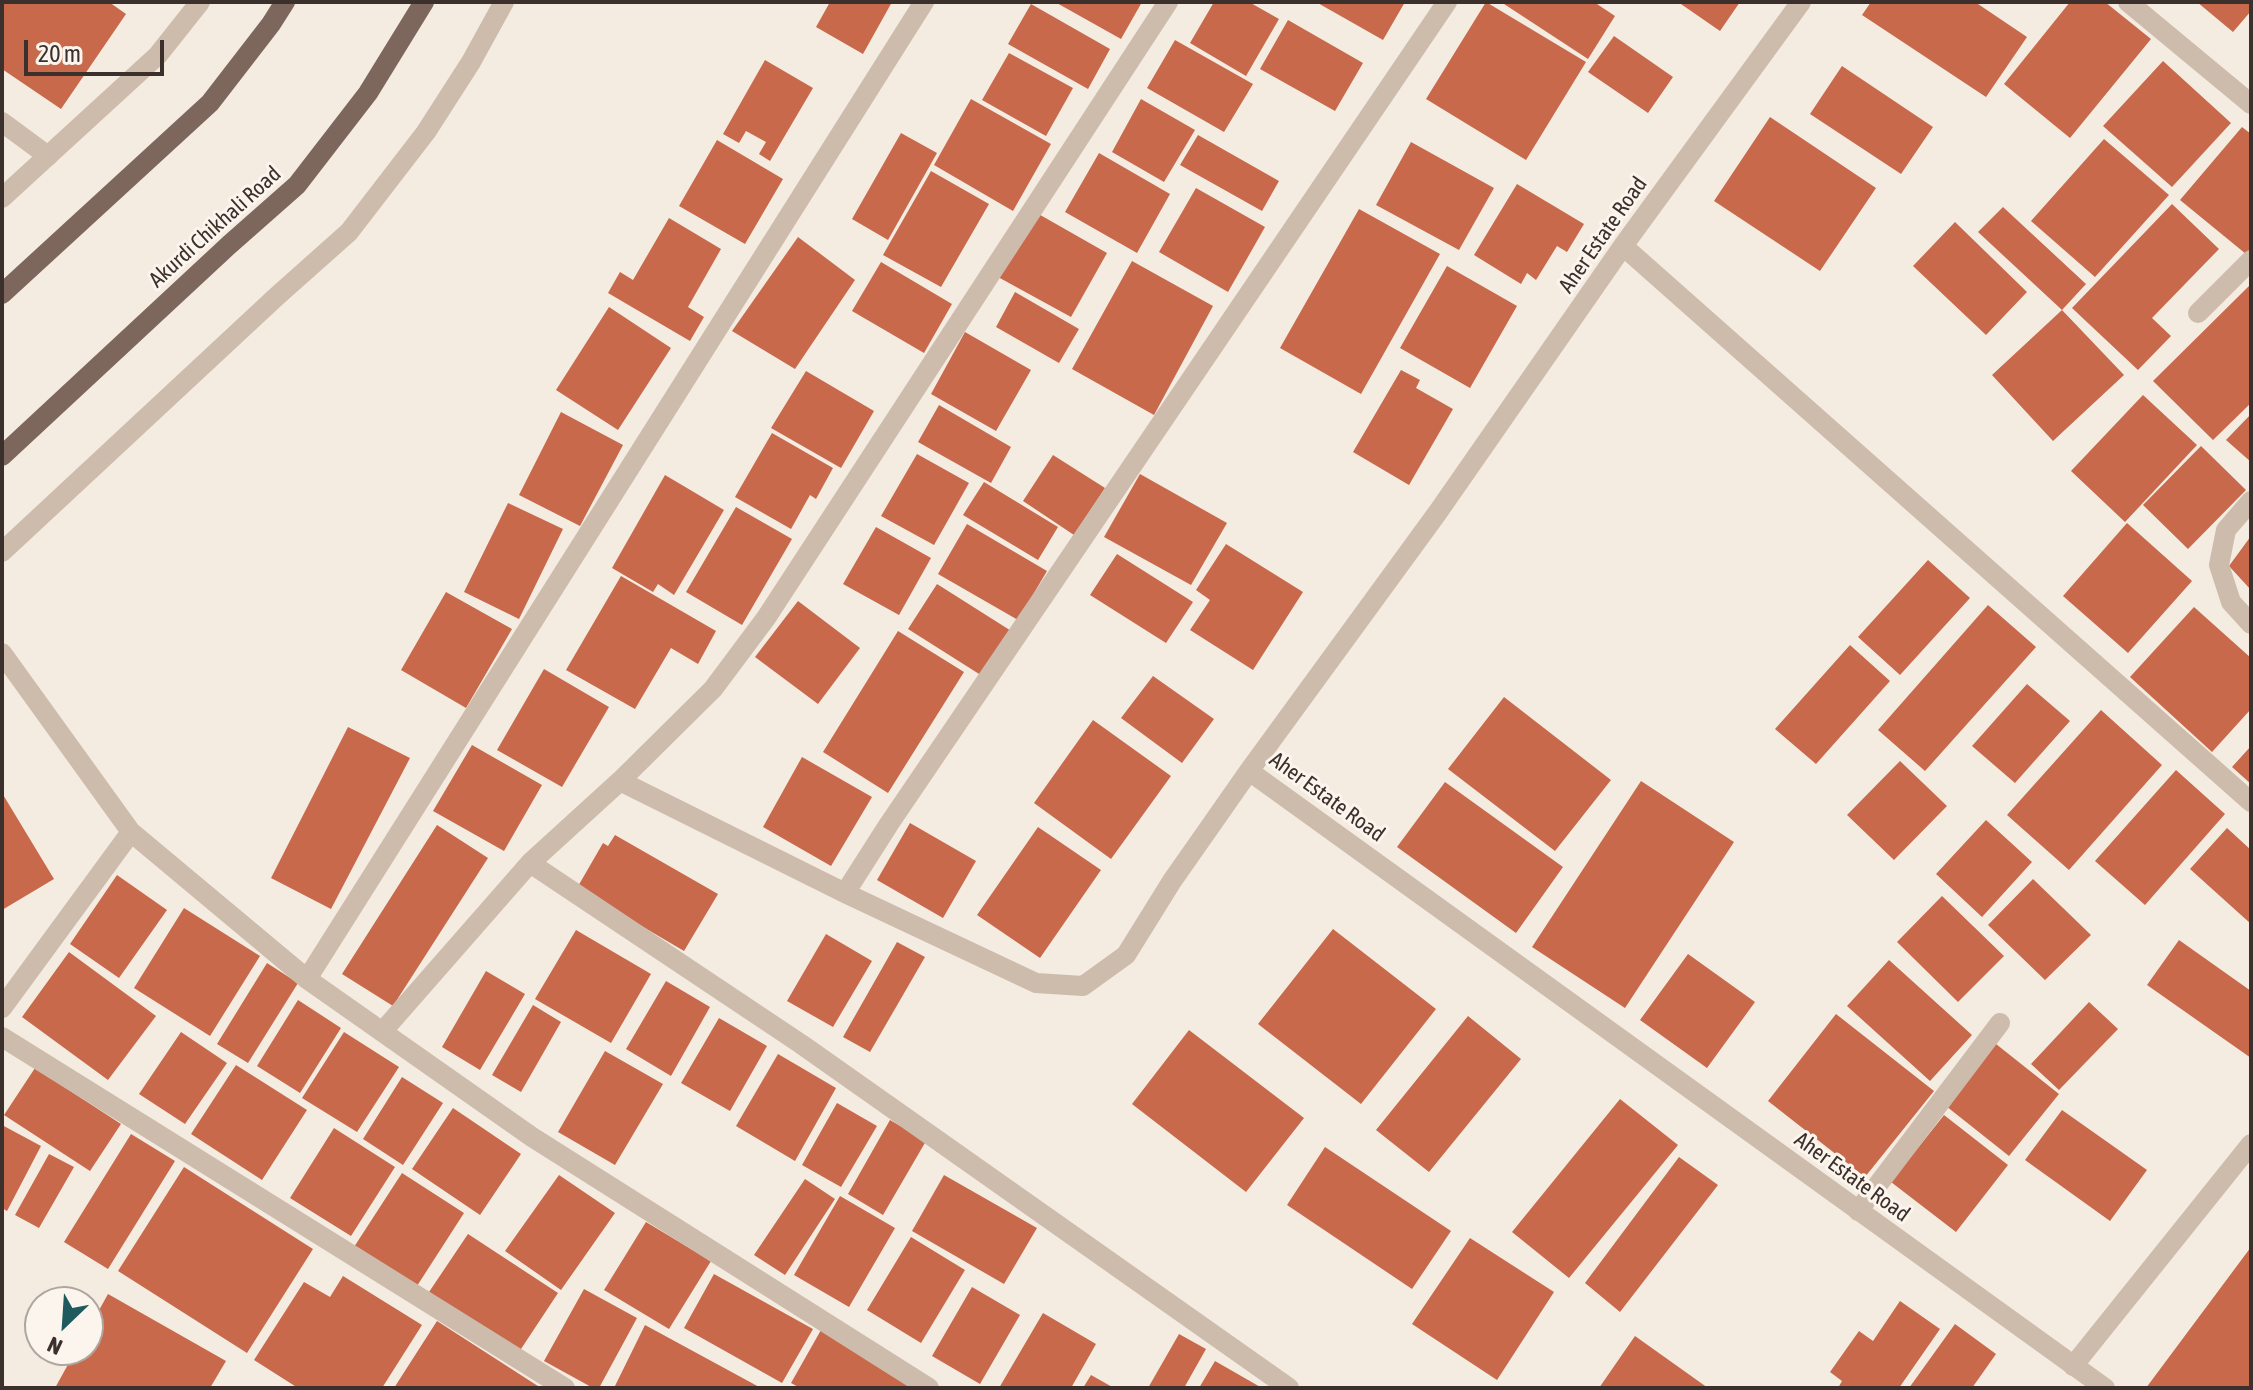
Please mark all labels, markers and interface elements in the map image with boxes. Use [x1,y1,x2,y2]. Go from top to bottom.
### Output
scale bar [28,24,168,74]
text: 20 m [38,40,81,67]
street label: Akurdi Chikhali Road [144,161,286,293]
street label: Aher Estate Road [1553,172,1653,298]
street label: Aher Estate Road [1264,746,1390,848]
street label: Aher Estate Road [1789,1126,1915,1228]
north arrow [24,1286,104,1366]
text: N [43,1331,66,1360]

